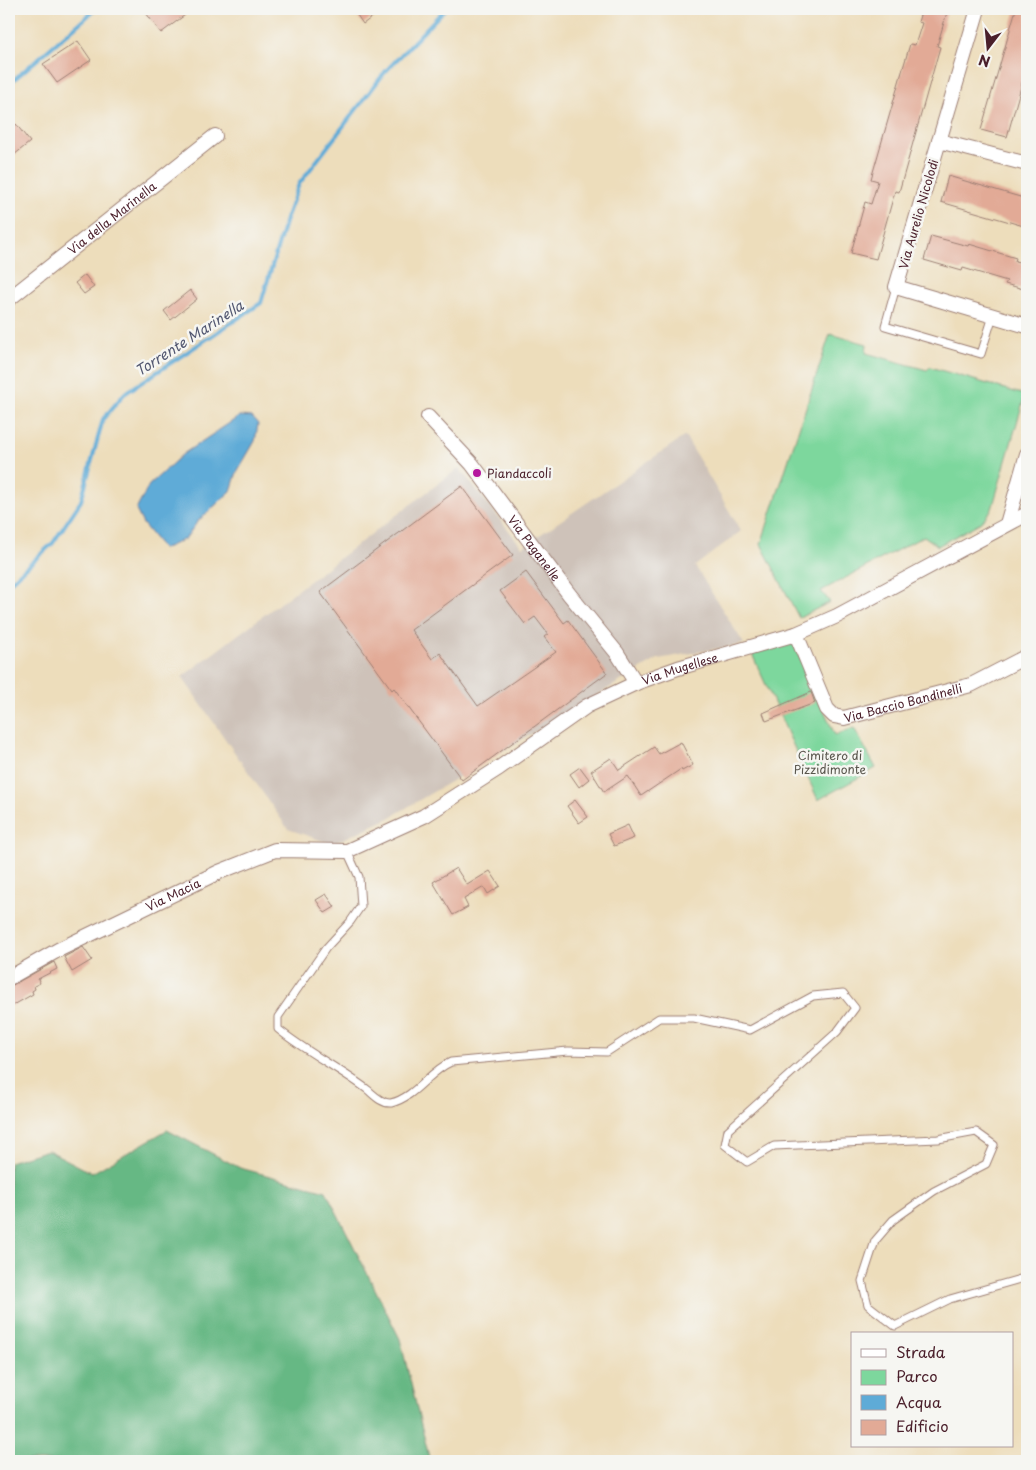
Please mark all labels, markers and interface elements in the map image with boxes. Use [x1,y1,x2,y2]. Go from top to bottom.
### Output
north arrow [964,22,1014,72]
text: N [976,49,993,73]
street label: Via Aurelio Nicolodi [894,157,942,271]
street label: Via della Marinella [64,177,160,258]
water label: Torrente Marinella [131,294,248,381]
place label: Piandaccoli [487,464,552,482]
marker: Piandaccoli [471,467,483,479]
street label: Via Paganelle [504,511,566,585]
street label: Via Mugellese [639,648,720,689]
street label: Via Baccio Bandinelli [842,679,964,727]
park label: Cimitero di Pizzidimonte [794,746,867,778]
street label: Via Macia [142,873,204,915]
legend [851,1332,1014,1448]
text: Strada [896,1340,946,1363]
text: Parco [896,1364,938,1387]
text: Acqua [896,1390,942,1413]
text: Edificio [896,1414,949,1437]

